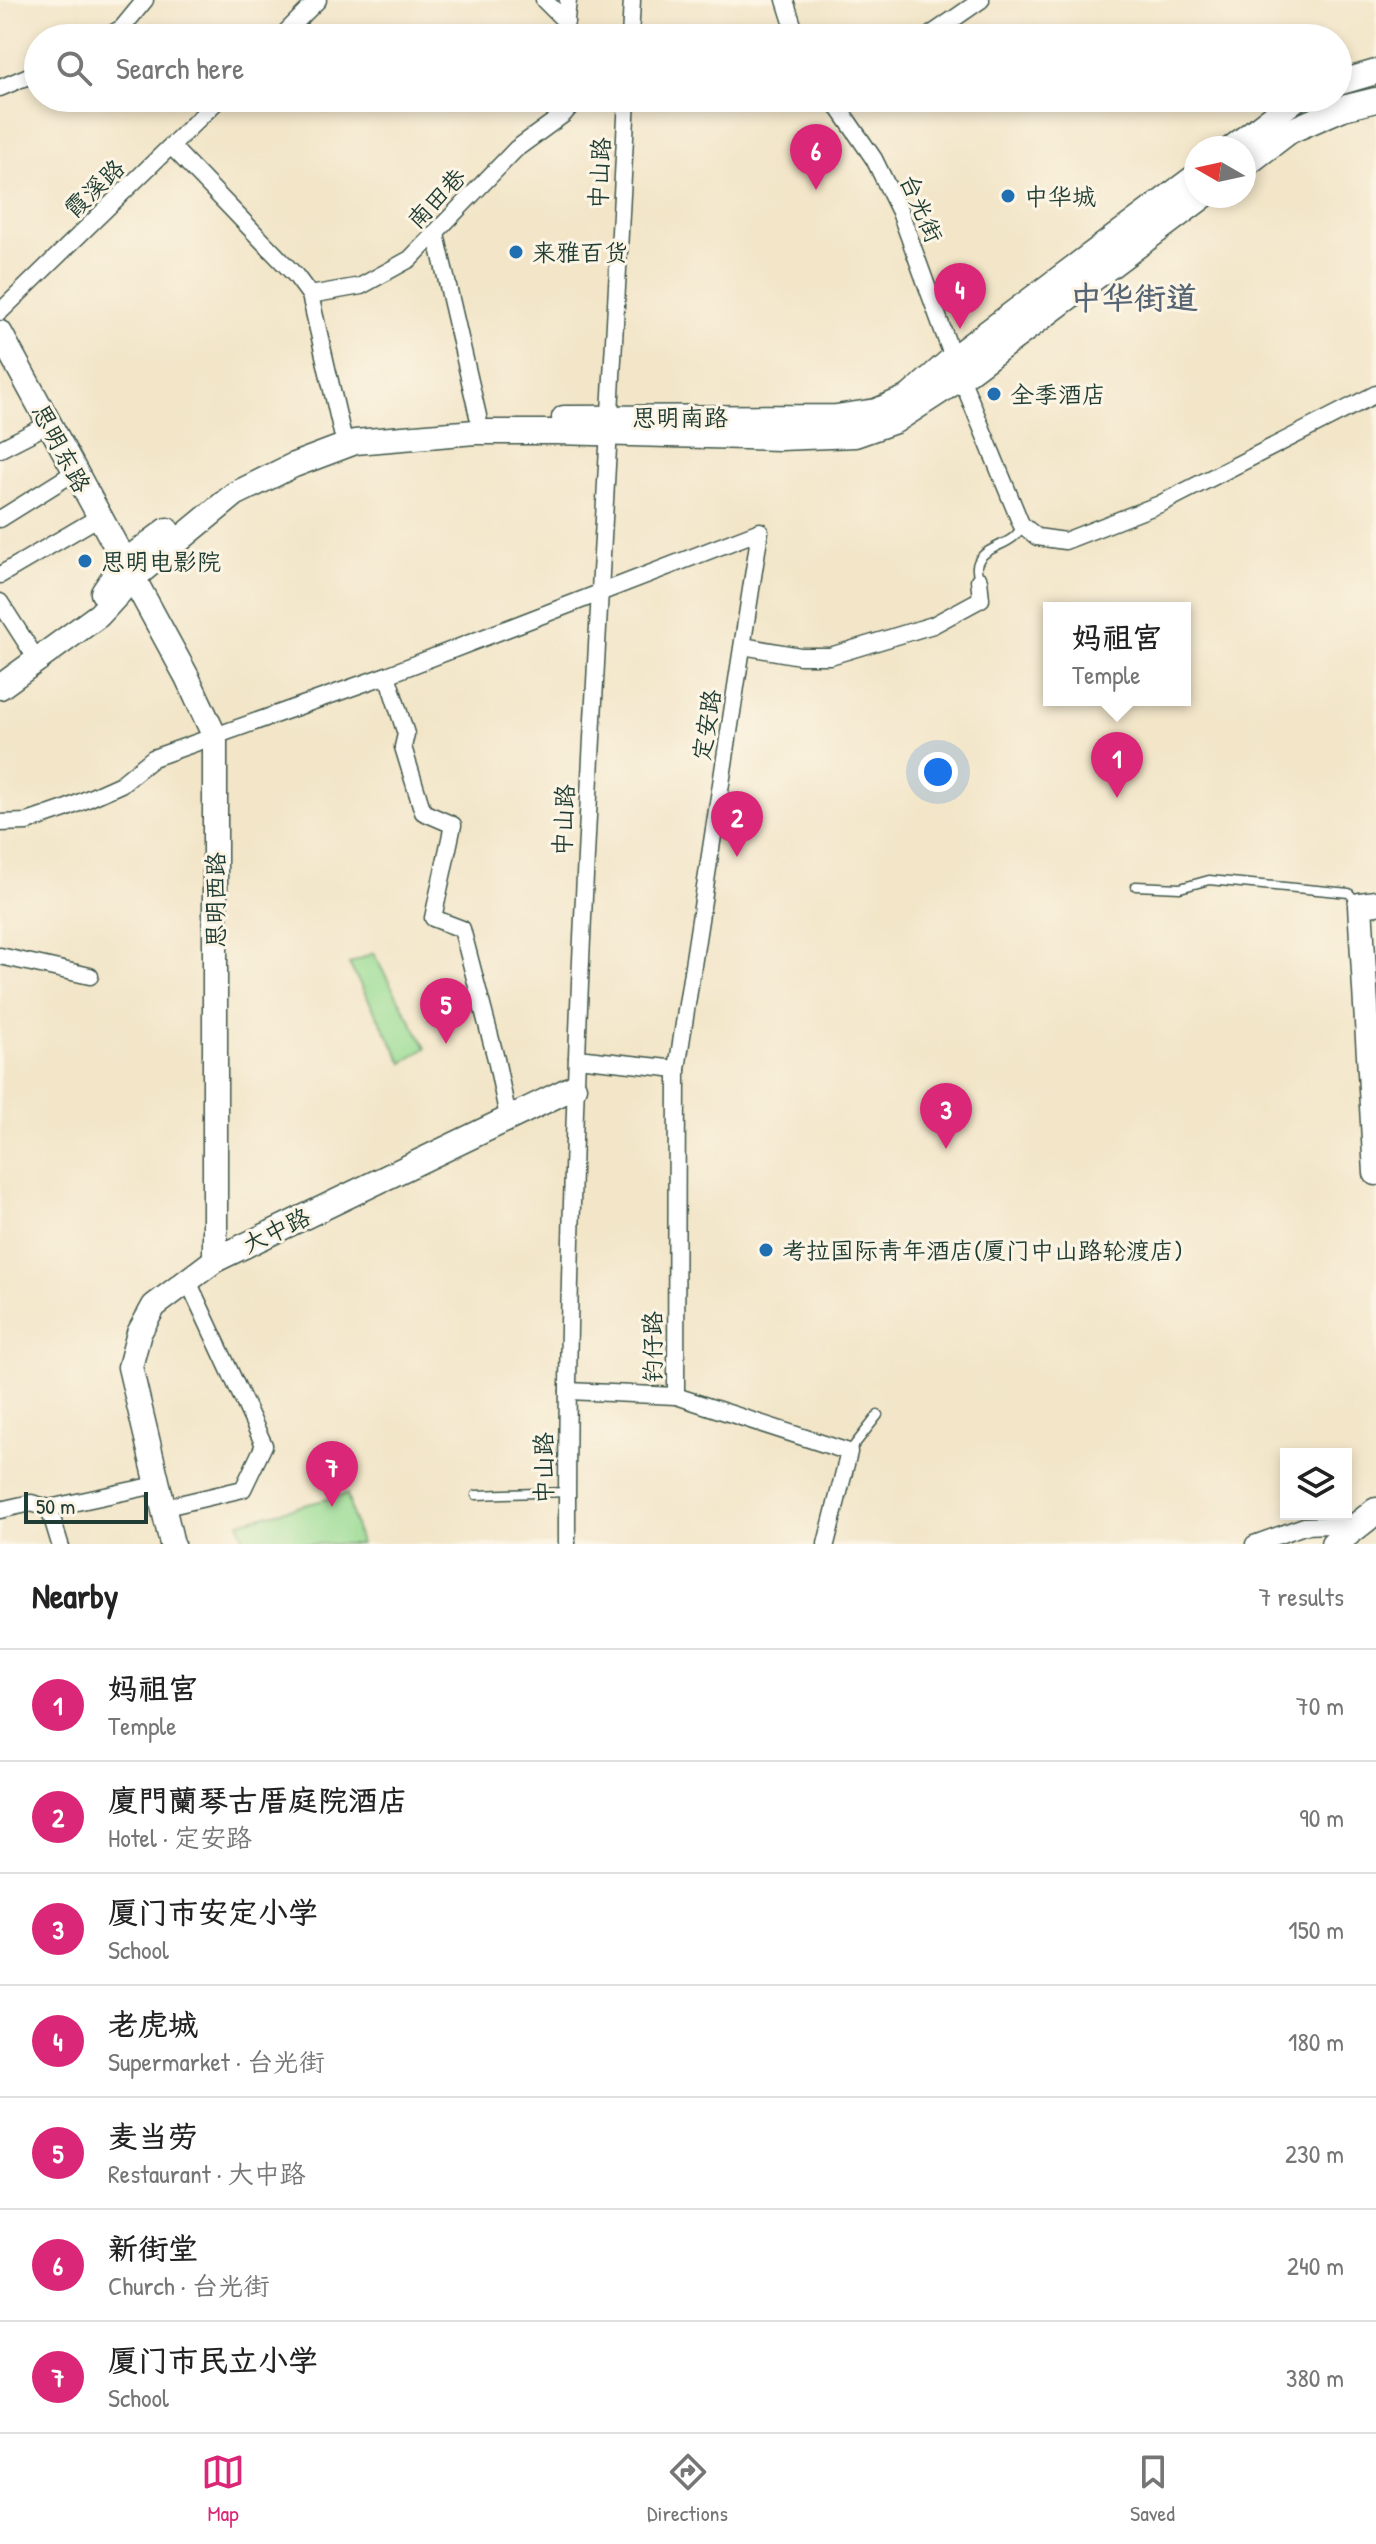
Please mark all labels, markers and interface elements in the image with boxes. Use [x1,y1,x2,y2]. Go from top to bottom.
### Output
search box [24,24,1352,112]
icon: search [52,46,96,90]
text: Search here [116,48,244,88]
pin: 6 [790,124,842,190]
street label: 中山路 [581,136,617,210]
north arrow [1184,136,1256,208]
street label: 霞溪路 [57,151,131,225]
street label: 南田巷 [399,161,473,235]
street label: 台光街 [893,169,951,247]
place label: 中华城 [1024,180,1096,212]
marker: 中华城 [999,187,1017,205]
place label: 来雅百货 [532,236,628,268]
marker: 来雅百货 [507,243,525,261]
pin: 4 [934,263,986,329]
district label: 中华街道 [1070,276,1198,319]
place label: 全季酒店 [1010,378,1106,410]
marker: 全季酒店 [985,385,1003,403]
street label: 思明东路 [25,398,99,498]
street label: 思明南路 [632,401,728,433]
place label: 思明电影院 [101,545,221,577]
marker: 思明电影院 [76,552,94,570]
popup [1043,602,1191,706]
text: 妈祖宫 [1072,617,1162,657]
text: Temple [1072,657,1141,692]
street label: 定安路 [685,687,727,763]
pin: 1 [1091,732,1143,798]
your location [918,752,958,792]
street label: 中山路 [545,783,581,857]
pin: 2 [711,791,763,857]
street label: 思明西路 [199,852,231,948]
pin: 5 [420,978,472,1044]
pin: 3 [920,1083,972,1149]
street label: 大中路 [237,1200,315,1260]
place label: 考拉国际青年酒店(厦门中山路轮渡店) [782,1234,1183,1266]
marker: 考拉国际青年酒店(厦门中山路轮渡店) [757,1241,775,1259]
street label: 钓仔路 [636,1311,668,1383]
street label: 中山路 [527,1432,559,1504]
pin: 7 [306,1441,358,1507]
map controls [1280,1448,1352,1520]
button: layers [1280,1448,1352,1520]
scale bar [24,1488,148,1524]
text: 50 m [36,1491,75,1521]
text: Nearby [32,1573,118,1619]
text: 7 results [1259,1579,1344,1614]
text: 妈祖宫 [108,1668,198,1708]
text: 1 [53,1688,63,1723]
text: 70 m [1296,1688,1344,1723]
text: Temple [108,1708,177,1743]
text: 廈門蘭琴古厝庭院酒店 [108,1780,408,1820]
text: 2 [52,1800,64,1835]
text: 90 m [1299,1800,1344,1835]
text: Hotel · 定安路 [108,1820,252,1855]
text: 厦门市安定小学 [108,1892,318,1932]
text: 3 [52,1912,64,1947]
text: 150 m [1288,1912,1344,1947]
text: School [108,1932,169,1967]
text: 老虎城 [108,2004,198,2044]
text: 4 [53,2024,63,2059]
text: 180 m [1288,2024,1344,2059]
text: Supermarket · 台光街 [108,2044,325,2079]
text: 麦当劳 [108,2116,198,2156]
text: 5 [53,2136,64,2171]
text: 230 m [1285,2136,1344,2171]
text: Restaurant · 大中路 [108,2156,306,2191]
text: 新街堂 [108,2228,198,2268]
text: 6 [53,2248,63,2283]
text: 240 m [1287,2248,1344,2283]
text: Church · 台光街 [108,2268,270,2303]
text: 厦门市民立小学 [108,2340,318,2380]
text: 7 [52,2360,64,2395]
text: 380 m [1286,2360,1344,2395]
text: School [108,2380,169,2415]
tab: Map [201,2450,245,2528]
tab: Directions [647,2450,728,2528]
tab: Saved [1130,2450,1175,2528]

